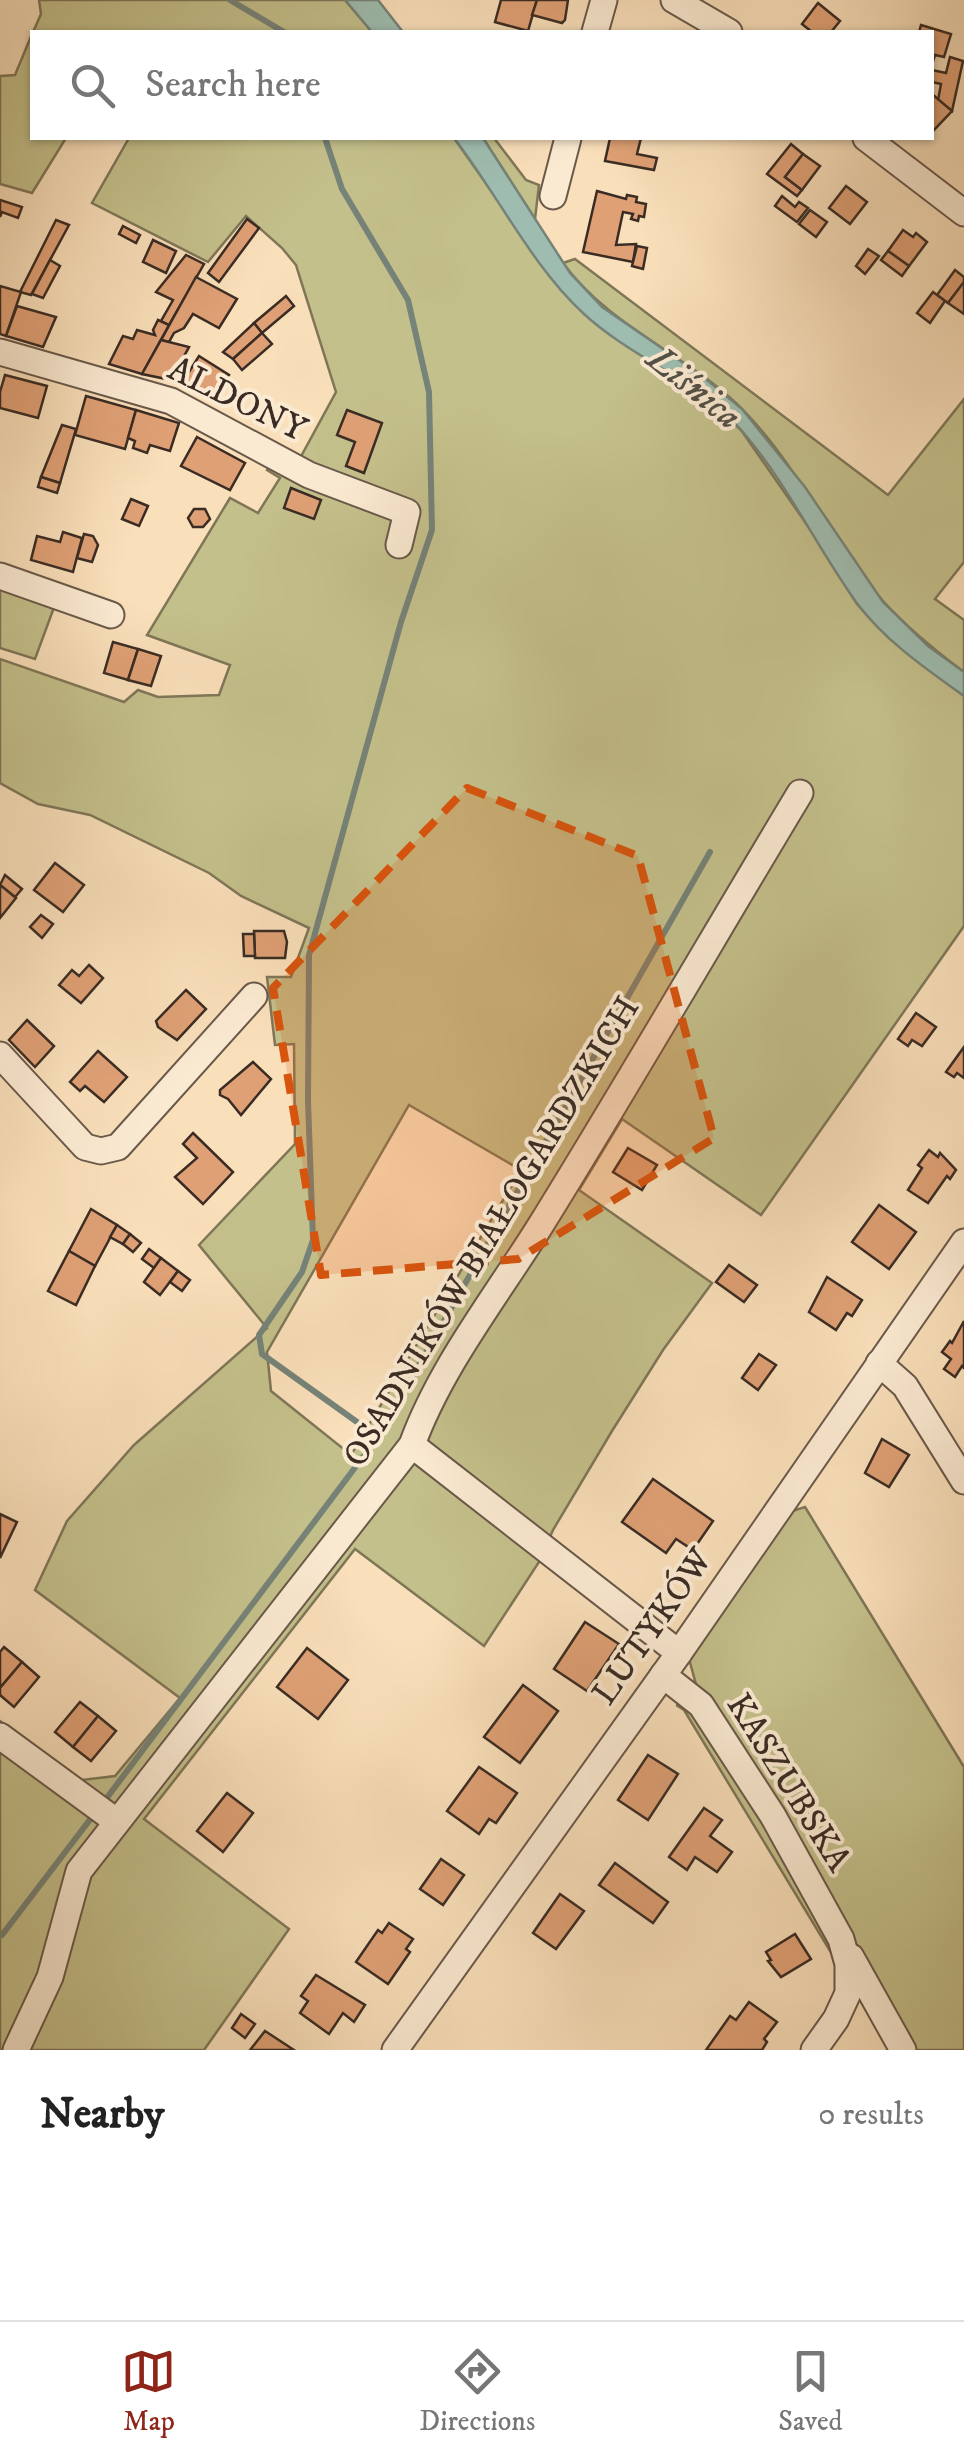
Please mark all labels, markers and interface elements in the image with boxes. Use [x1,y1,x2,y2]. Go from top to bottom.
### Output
search box [30,30,934,140]
icon: search [65,58,120,113]
text: Search here [145,61,321,109]
water label: Liśnica [635,334,751,441]
street label: ALDONY [160,348,314,453]
street label: OSADNIKÓW BIAŁOGARDZKICH [333,988,650,1475]
street label: LUTYKÓW [582,1539,724,1714]
street label: KASZUBSKA [716,1686,861,1881]
text: Nearby [40,2089,164,2141]
text: 0 results [818,2095,924,2135]
tab: Map [121,2344,176,2439]
tab: Directions [419,2344,535,2439]
tab: Saved [778,2344,843,2439]

